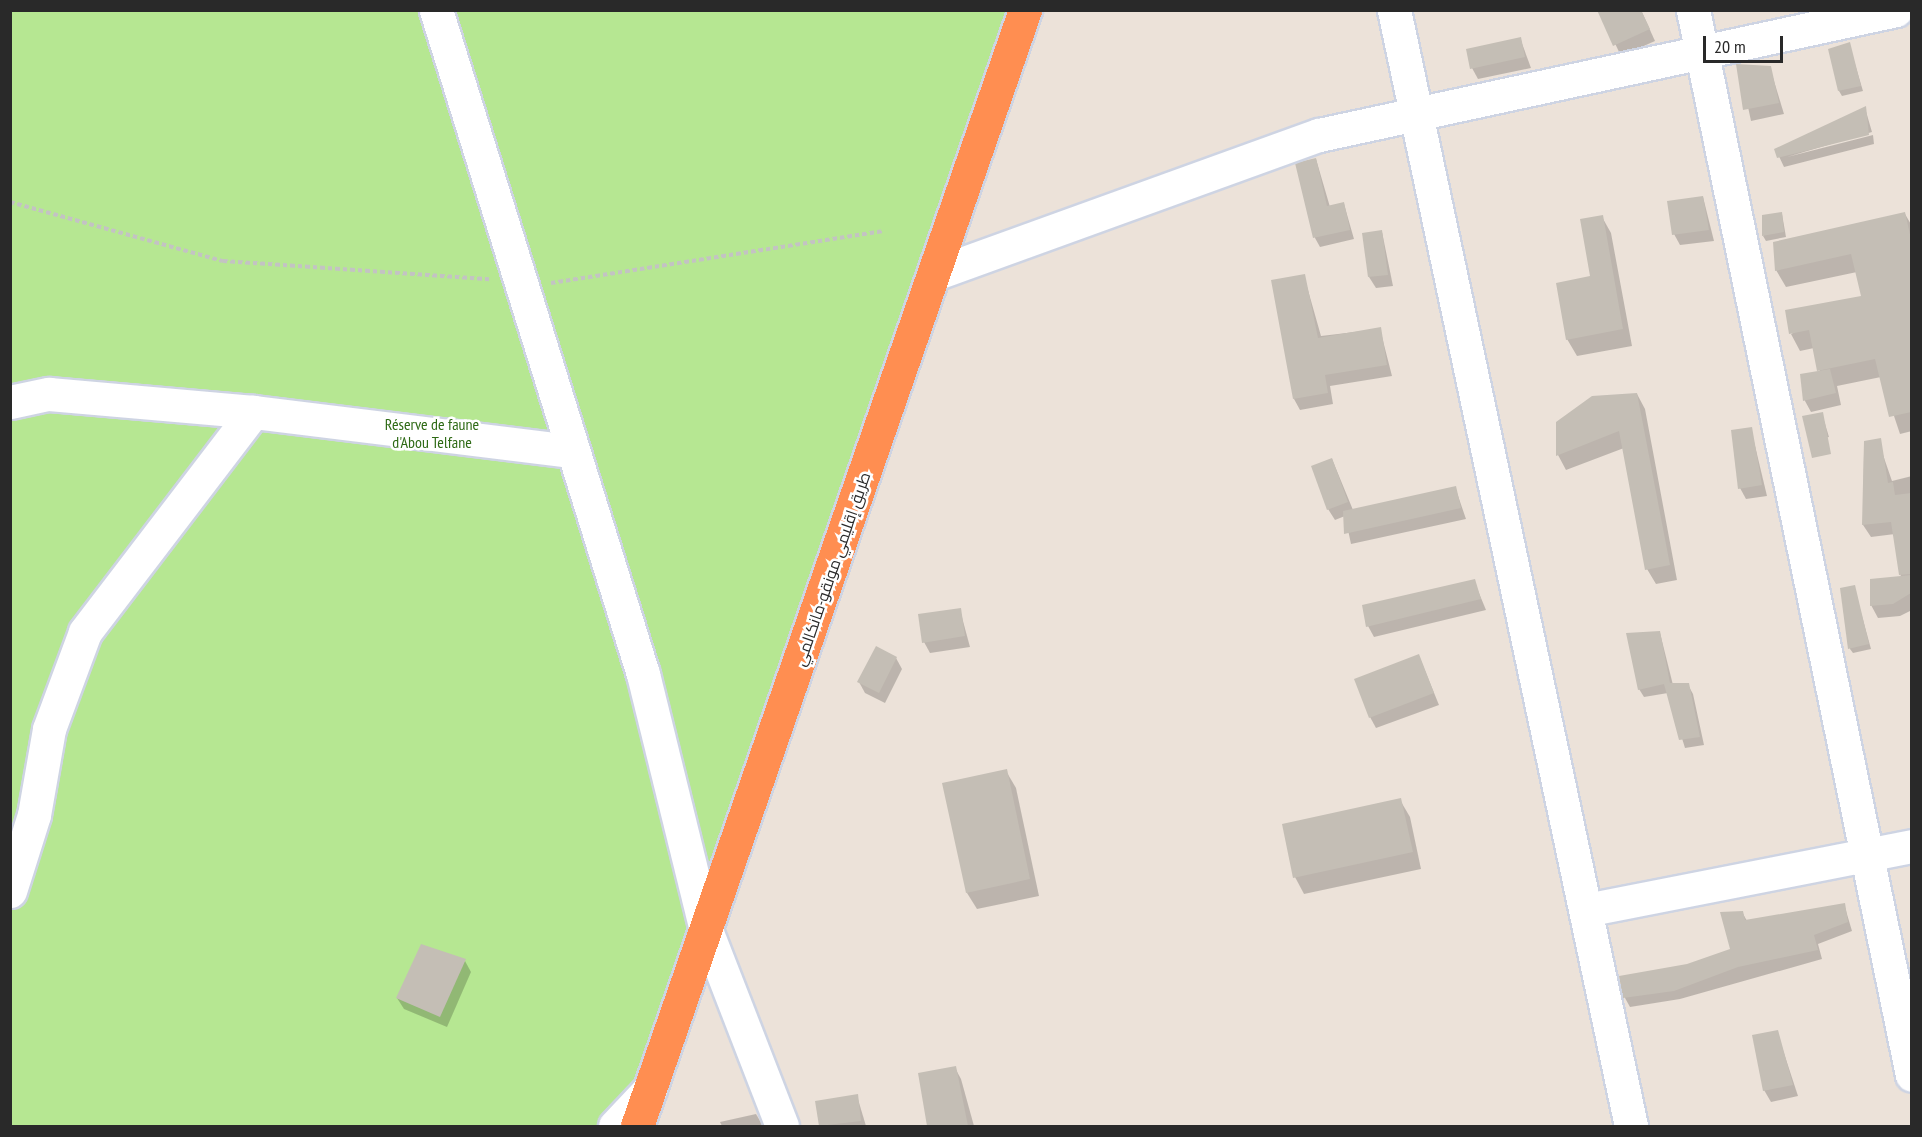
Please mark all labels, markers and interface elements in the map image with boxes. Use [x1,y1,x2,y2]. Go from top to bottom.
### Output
scale bar [1706,24,1786,62]
text: 20 m [1714,35,1746,58]
park label: Réserve de faune d'Abou Telfane [385,414,479,452]
street label: طريق إقليمي مونقو-مانكالمي [790,470,874,668]

